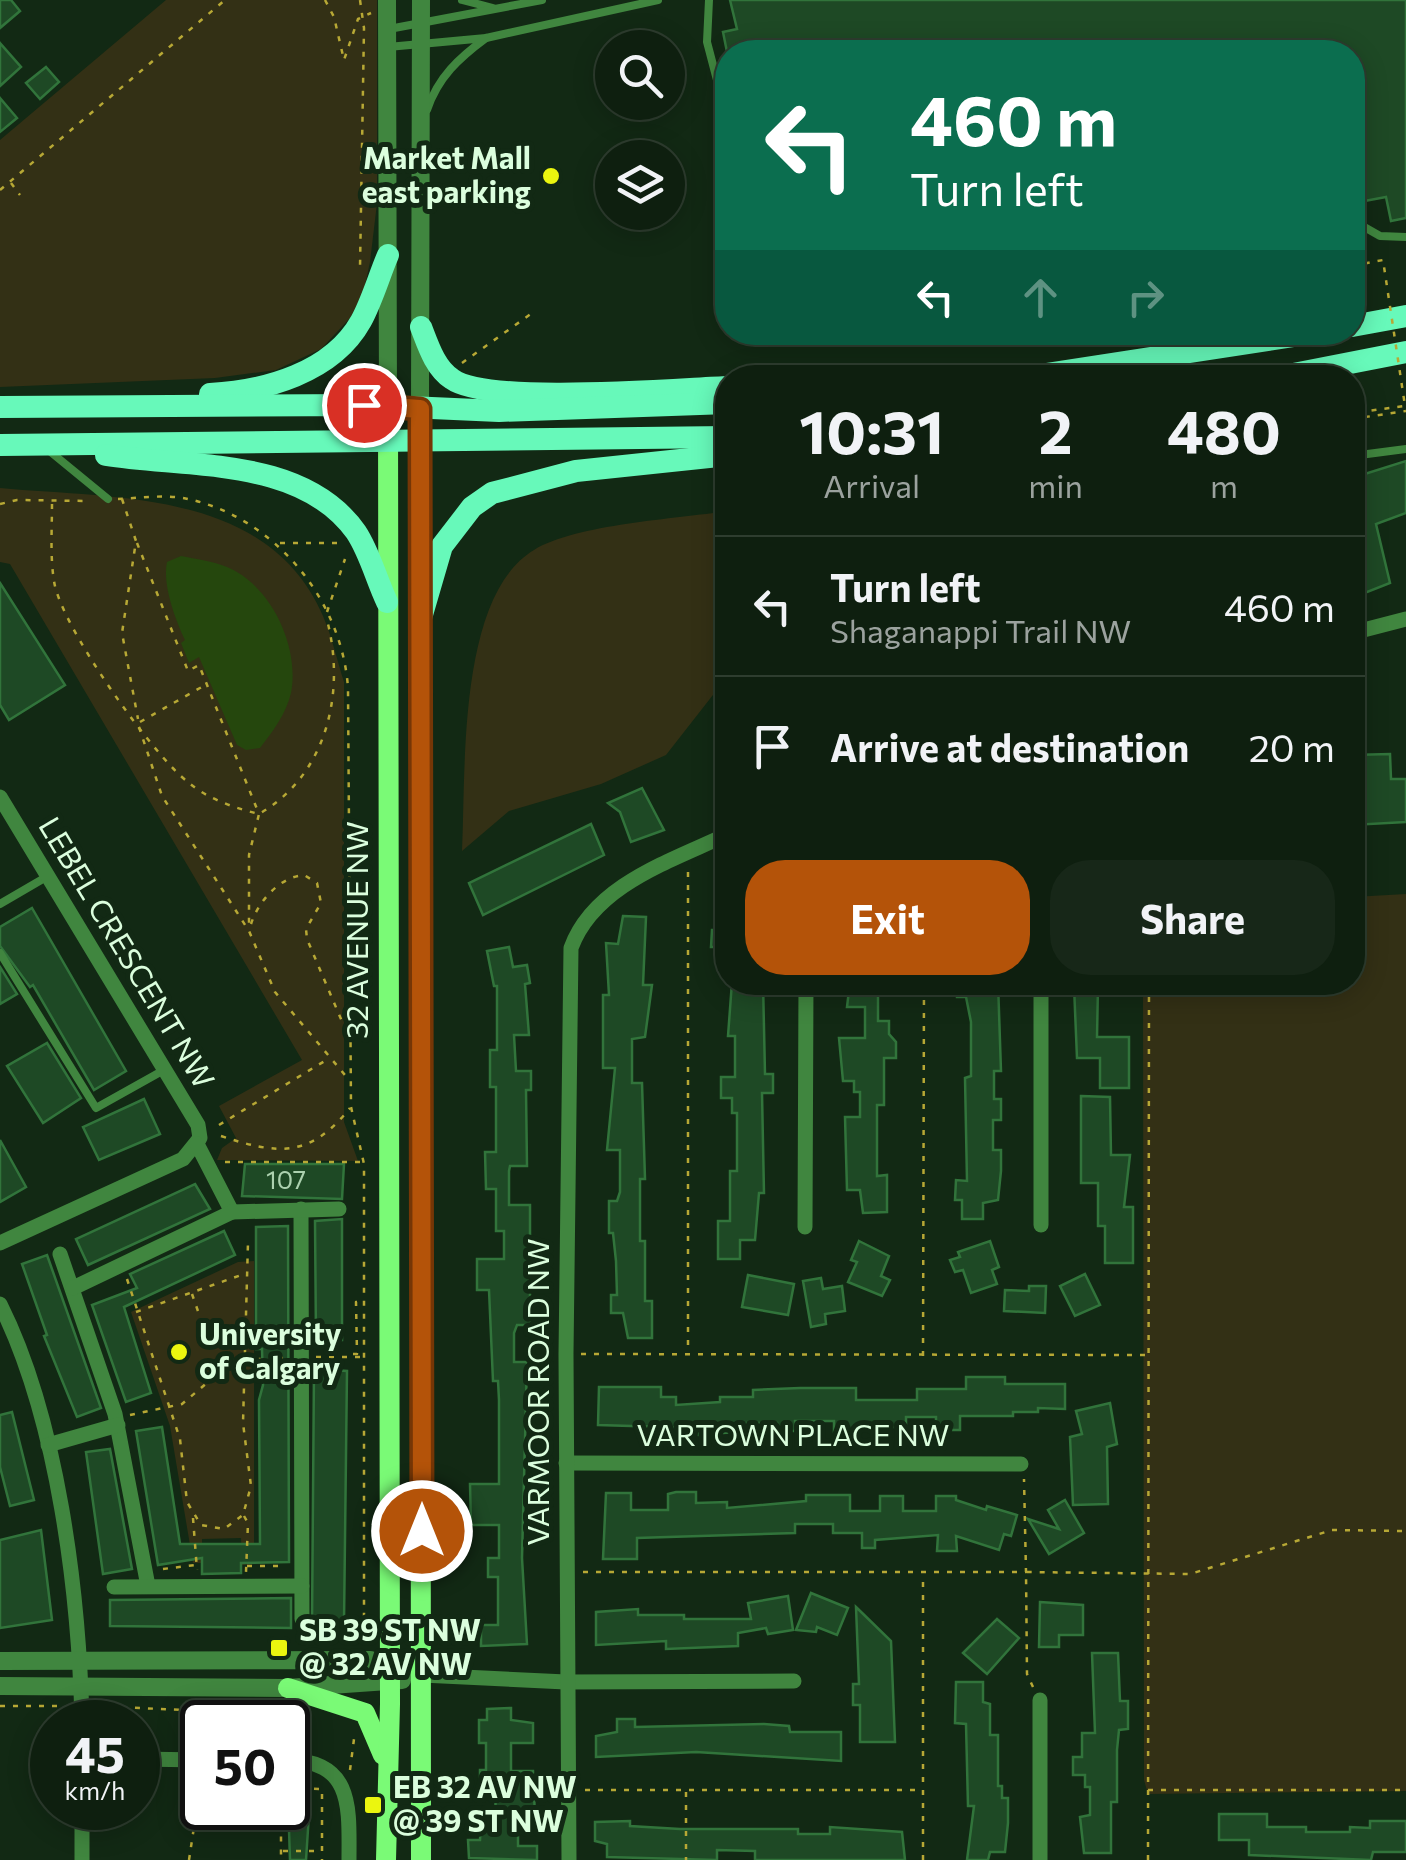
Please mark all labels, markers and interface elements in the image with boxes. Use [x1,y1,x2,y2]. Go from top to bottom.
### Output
map controls [595,30,685,230]
button: search [595,30,685,120]
text: 460 m [910,75,1117,160]
icon: left [745,80,875,210]
place label: Market Mall east parking [362,138,531,209]
button: layers [595,140,685,230]
text: Turn left [910,160,1084,215]
marker: Market Mall east parking [540,165,562,187]
icon: left [908,270,963,325]
icon: ahead [1013,270,1068,325]
icon: right [1118,270,1173,325]
pin [322,363,407,448]
icon: arrive [337,378,392,433]
text: 10:31 [799,393,944,466]
text: 2 [1039,393,1073,466]
text: 480 [1167,393,1281,466]
text: Arrival [823,465,920,505]
text: min [1028,465,1083,505]
text: m [1210,465,1238,505]
text: Turn left [830,563,981,610]
icon: left [745,579,800,634]
text: 460 m [1224,583,1335,630]
text: Shaganappi Trail NW [830,610,1131,650]
icon: arrive [745,719,800,774]
text: Arrive at destination [830,723,1189,770]
text: 20 m [1249,723,1335,770]
street label: LEBEL CRESCENT NW [32,809,224,1094]
street label: 32 AVENUE NW [337,821,374,1039]
button: Exit [745,860,1030,975]
button: Share [1050,860,1335,975]
house number: 107 [266,1164,306,1194]
street label: VARMOOR ROAD NW [518,1238,555,1546]
place label: University of Calgary [199,1314,342,1385]
marker: University of Calgary [168,1341,190,1363]
street label: VARTOWN PLACE NW [637,1415,949,1452]
position arrow [370,1479,474,1583]
place label: SB 39 ST NW @ 32 AV NW [299,1610,481,1681]
marker: SB 39 ST NW @ 32 AV NW [268,1637,290,1659]
speed limit sign: 50 [180,1700,310,1830]
text: 45 [65,1722,125,1783]
place label: EB 32 AV NW @ 39 ST NW [393,1767,577,1838]
text: km/h [65,1775,125,1805]
marker: EB 32 AV NW @ 39 ST NW [362,1794,384,1816]

